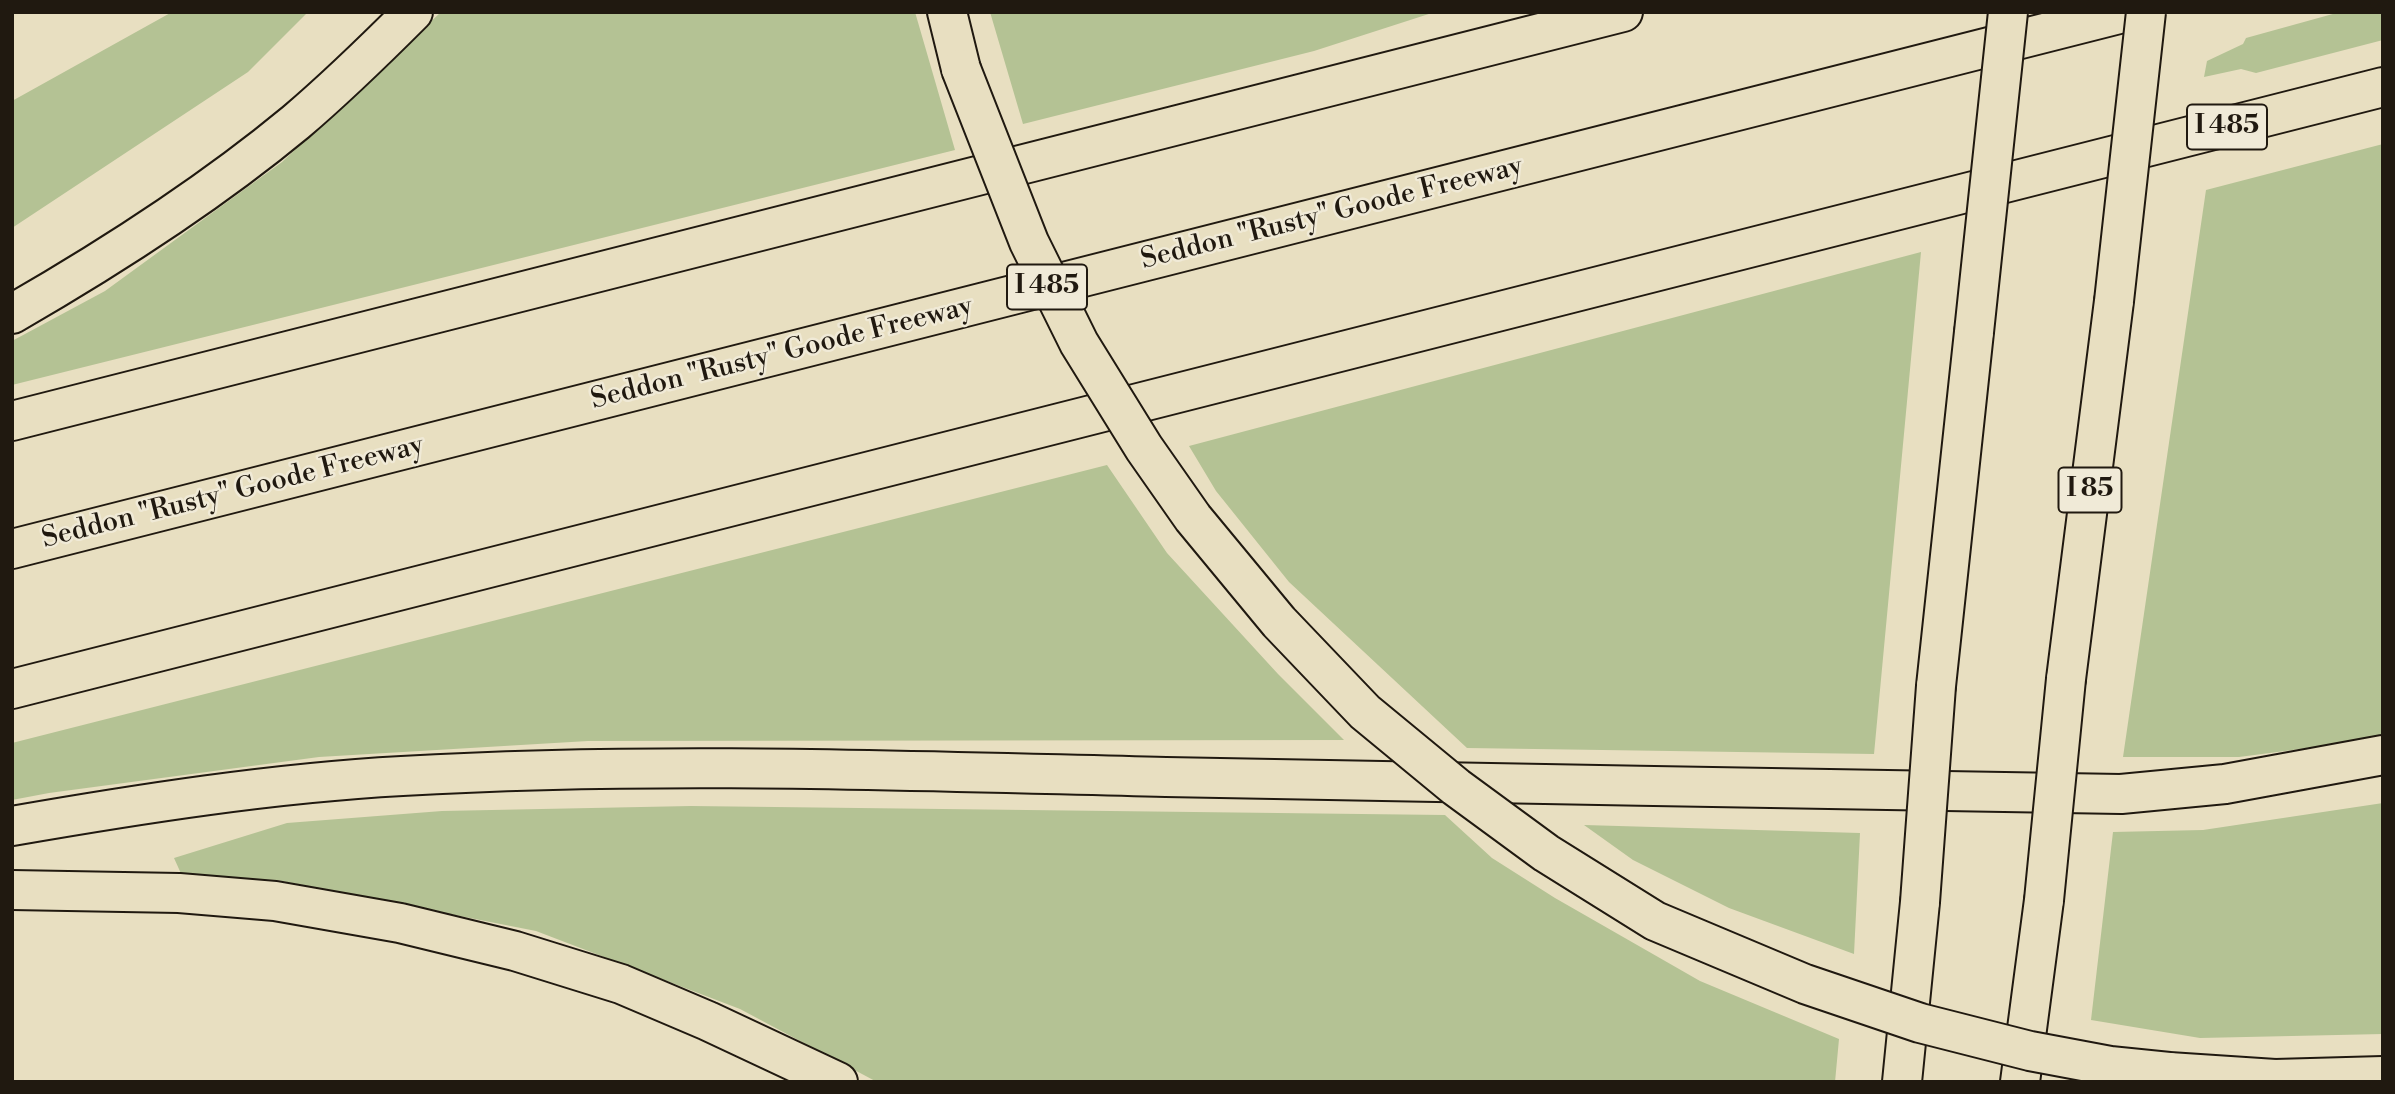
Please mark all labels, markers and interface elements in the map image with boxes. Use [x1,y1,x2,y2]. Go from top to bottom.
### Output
road number: I 485 [2187,104,2267,150]
street label: Seddon "Rusty" Goode Freeway [1137,150,1527,278]
road number: I 485 [1007,264,1087,310]
street label: Seddon "Rusty" Goode Freeway [587,290,977,418]
street label: Seddon "Rusty" Goode Freeway [38,429,428,557]
road number: I 85 [2058,468,2122,512]

